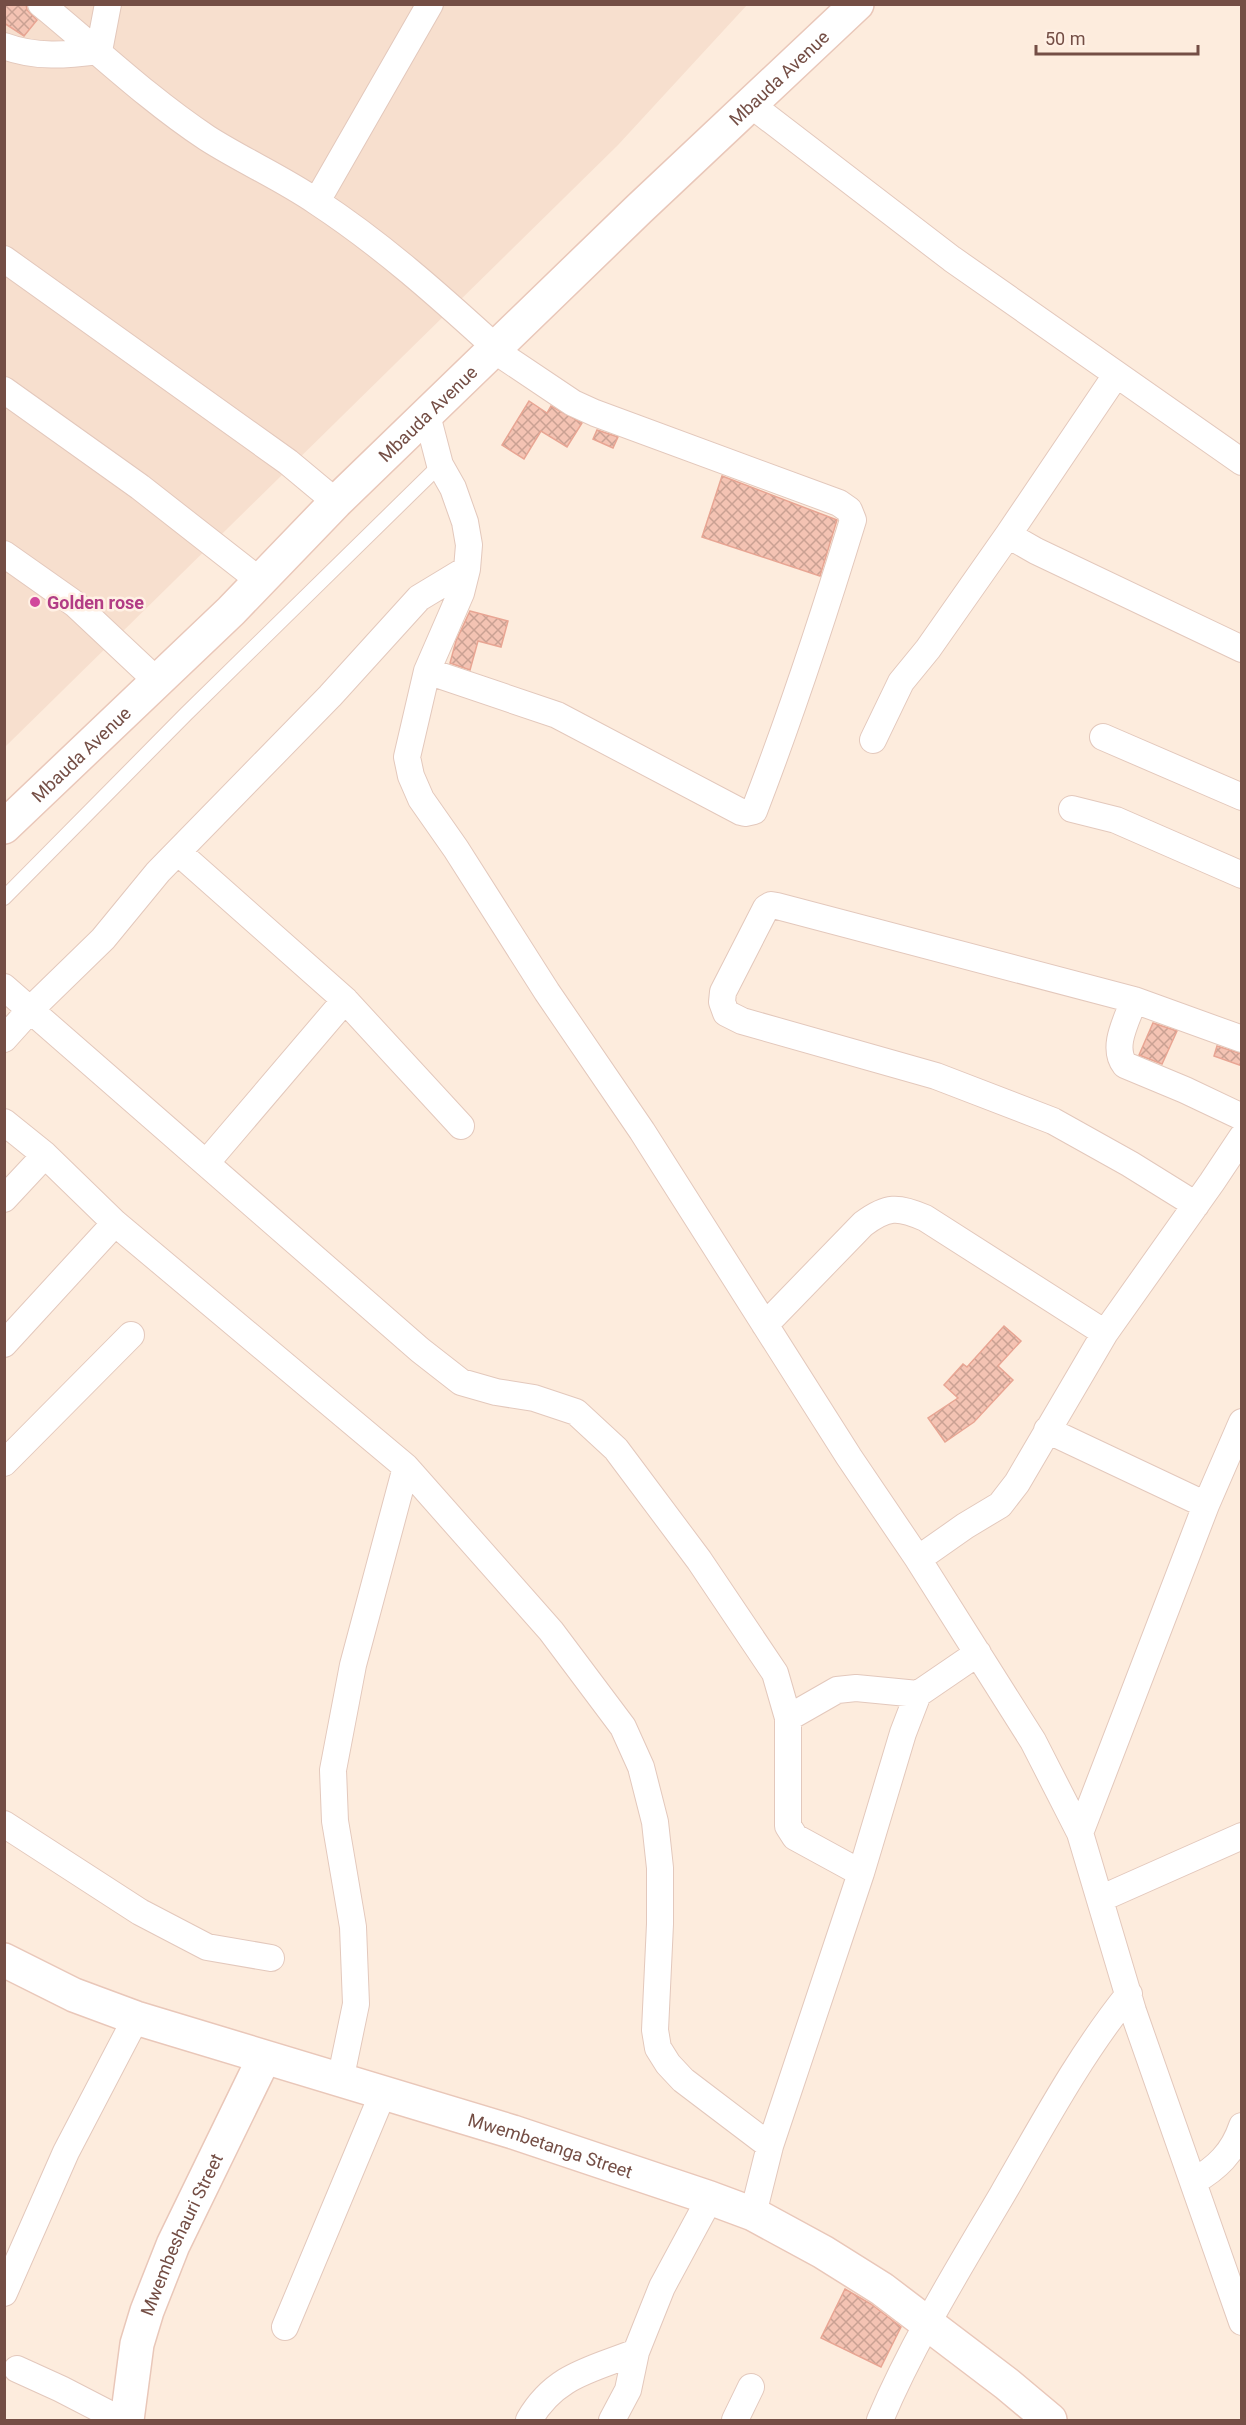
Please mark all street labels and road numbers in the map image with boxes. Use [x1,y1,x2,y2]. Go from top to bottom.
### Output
street label: Mbauda Avenue [725,26,833,129]
street label: Mbauda Avenue [374,361,481,466]
street label: Mbauda Avenue [27,702,135,806]
street label: Mwembetanga Street [466,2109,636,2182]
street label: Mwembeshauri Street [136,2150,227,2319]

